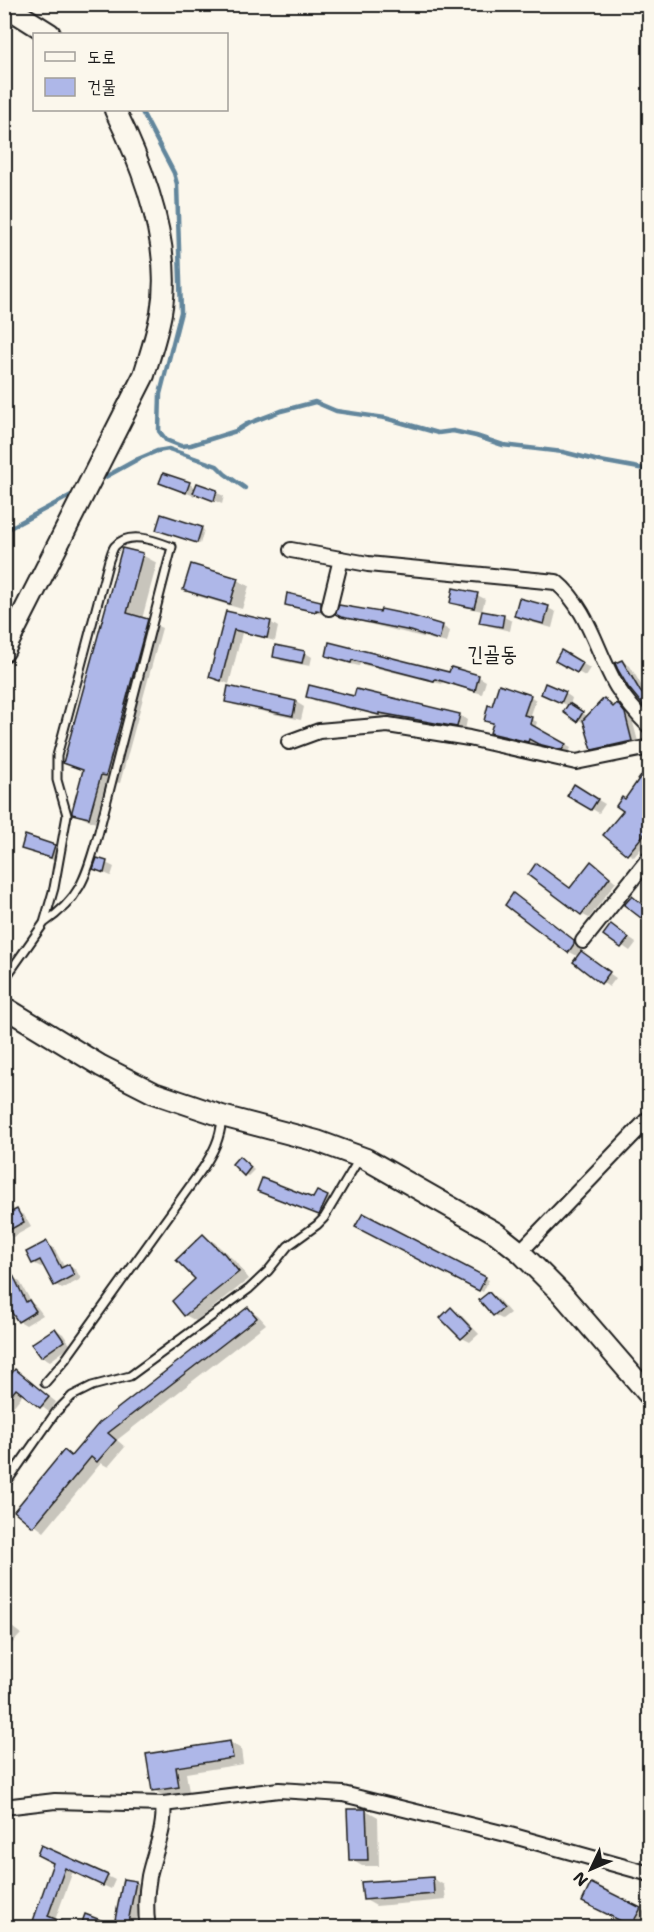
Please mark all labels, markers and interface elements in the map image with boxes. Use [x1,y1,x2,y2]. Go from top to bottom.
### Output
legend [33,33,228,111]
text: 도로 [87,45,116,69]
text: 건물 [87,75,116,99]
district label: 긴골동 [467,640,517,668]
north arrow [561,1839,621,1899]
text: N [569,1867,593,1891]

